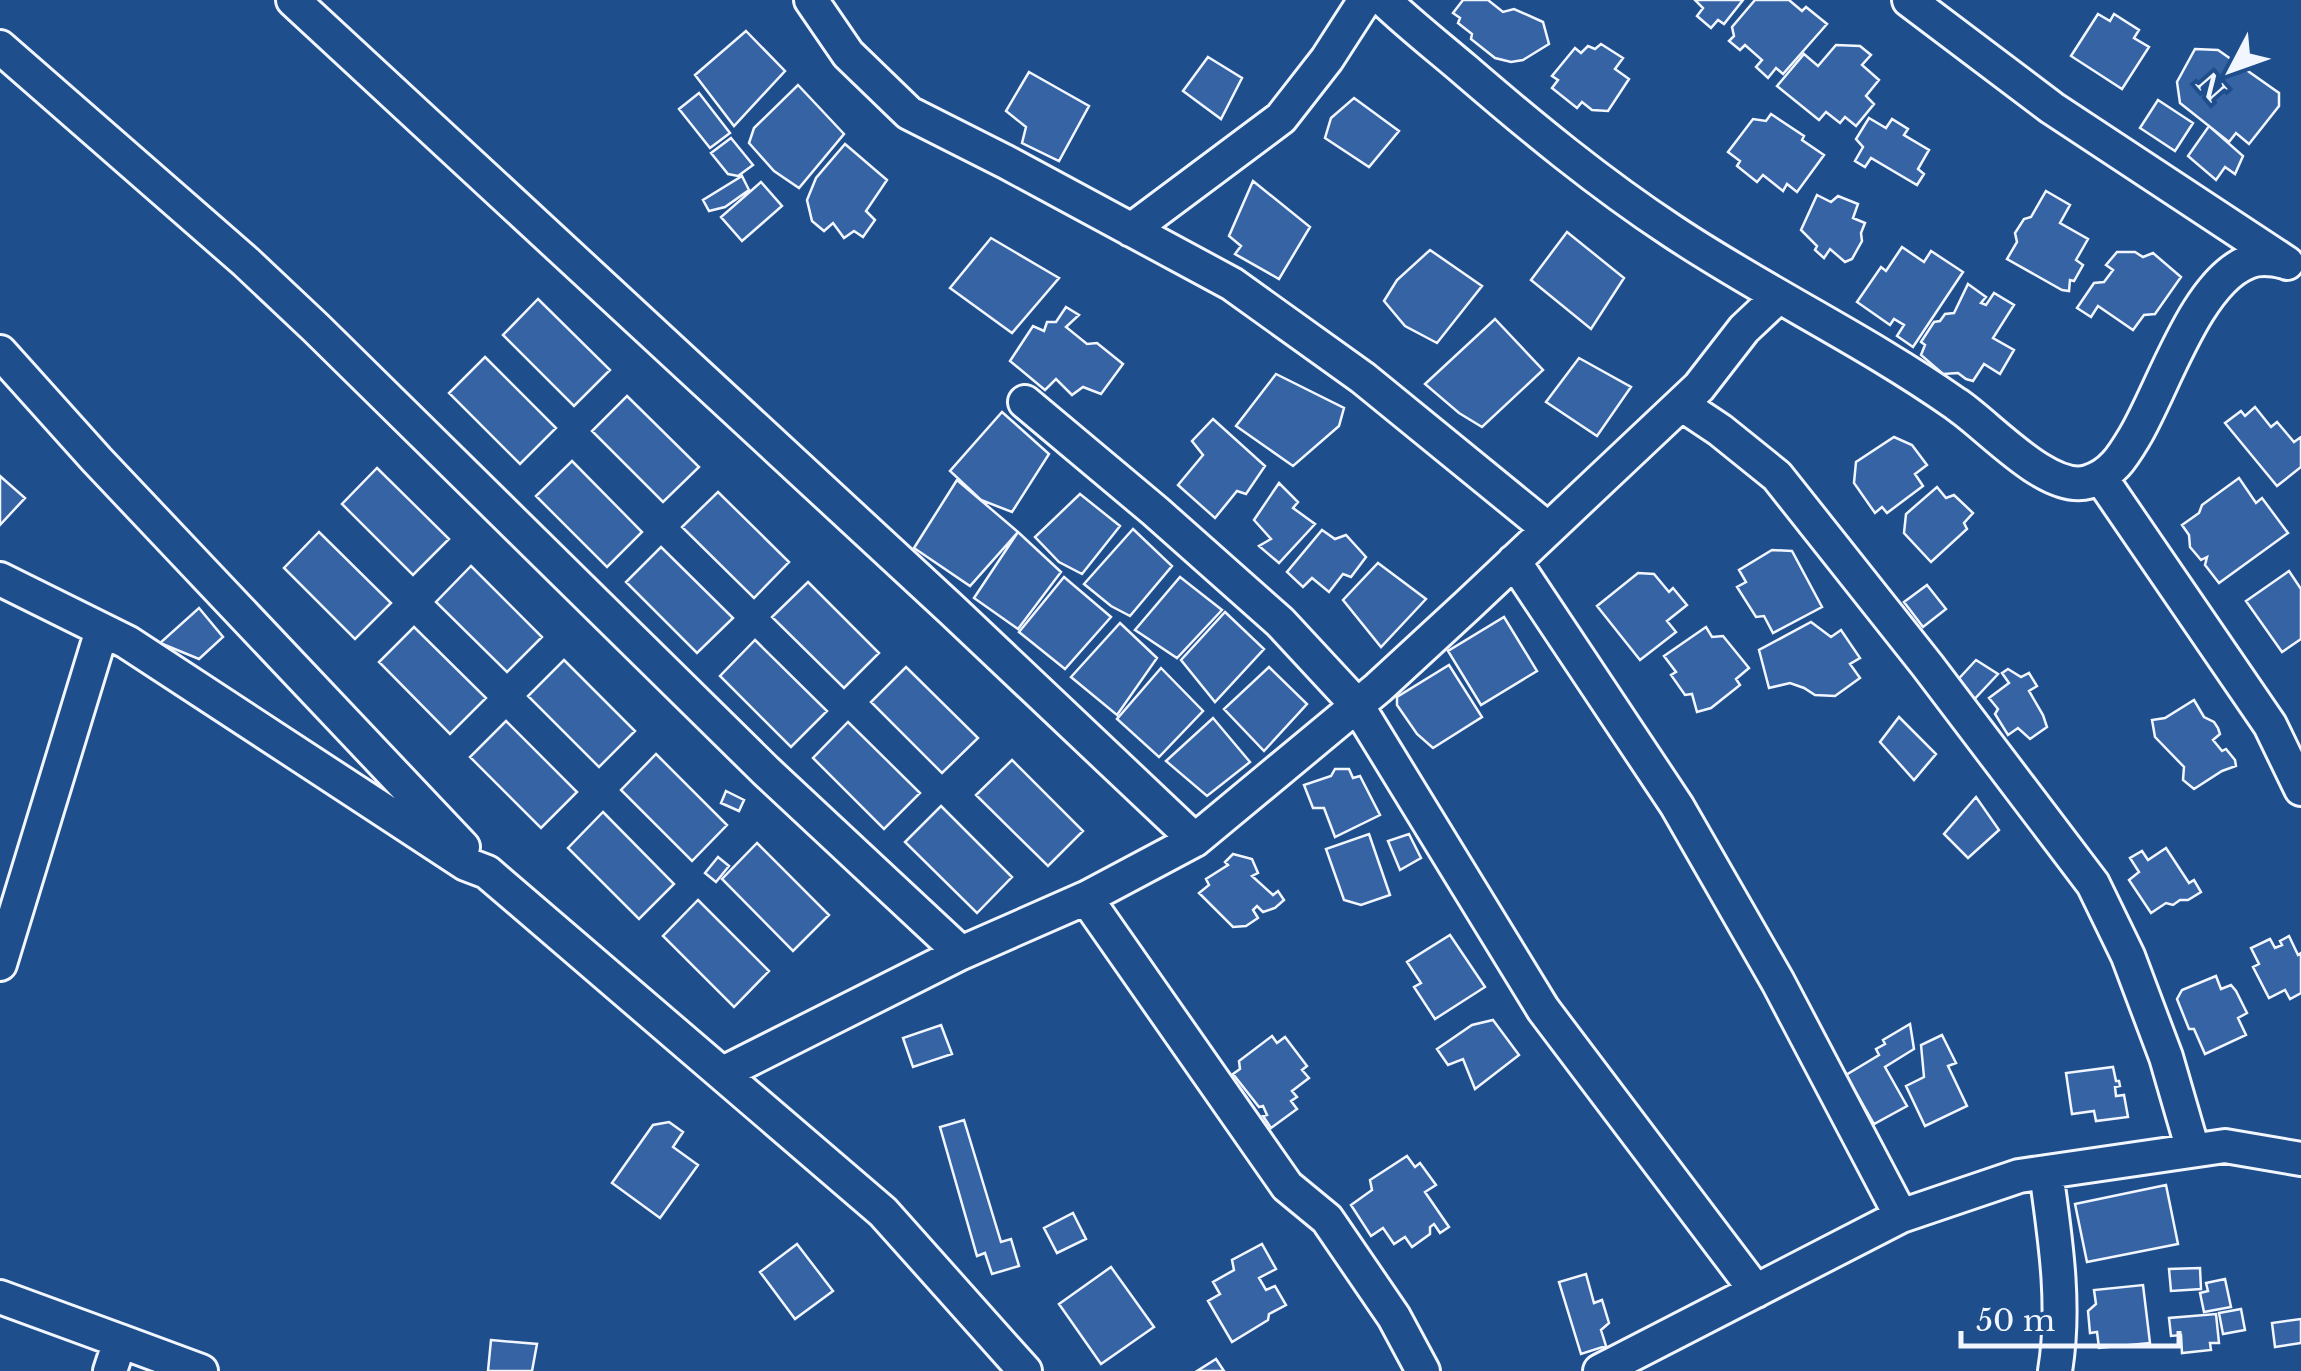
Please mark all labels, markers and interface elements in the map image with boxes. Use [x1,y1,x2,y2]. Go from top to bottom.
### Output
north arrow [2181,20,2281,120]
text: N [2191,65,2234,107]
scale bar [1961,1286,2178,1348]
text: 50 m [1976,1302,2055,1339]

